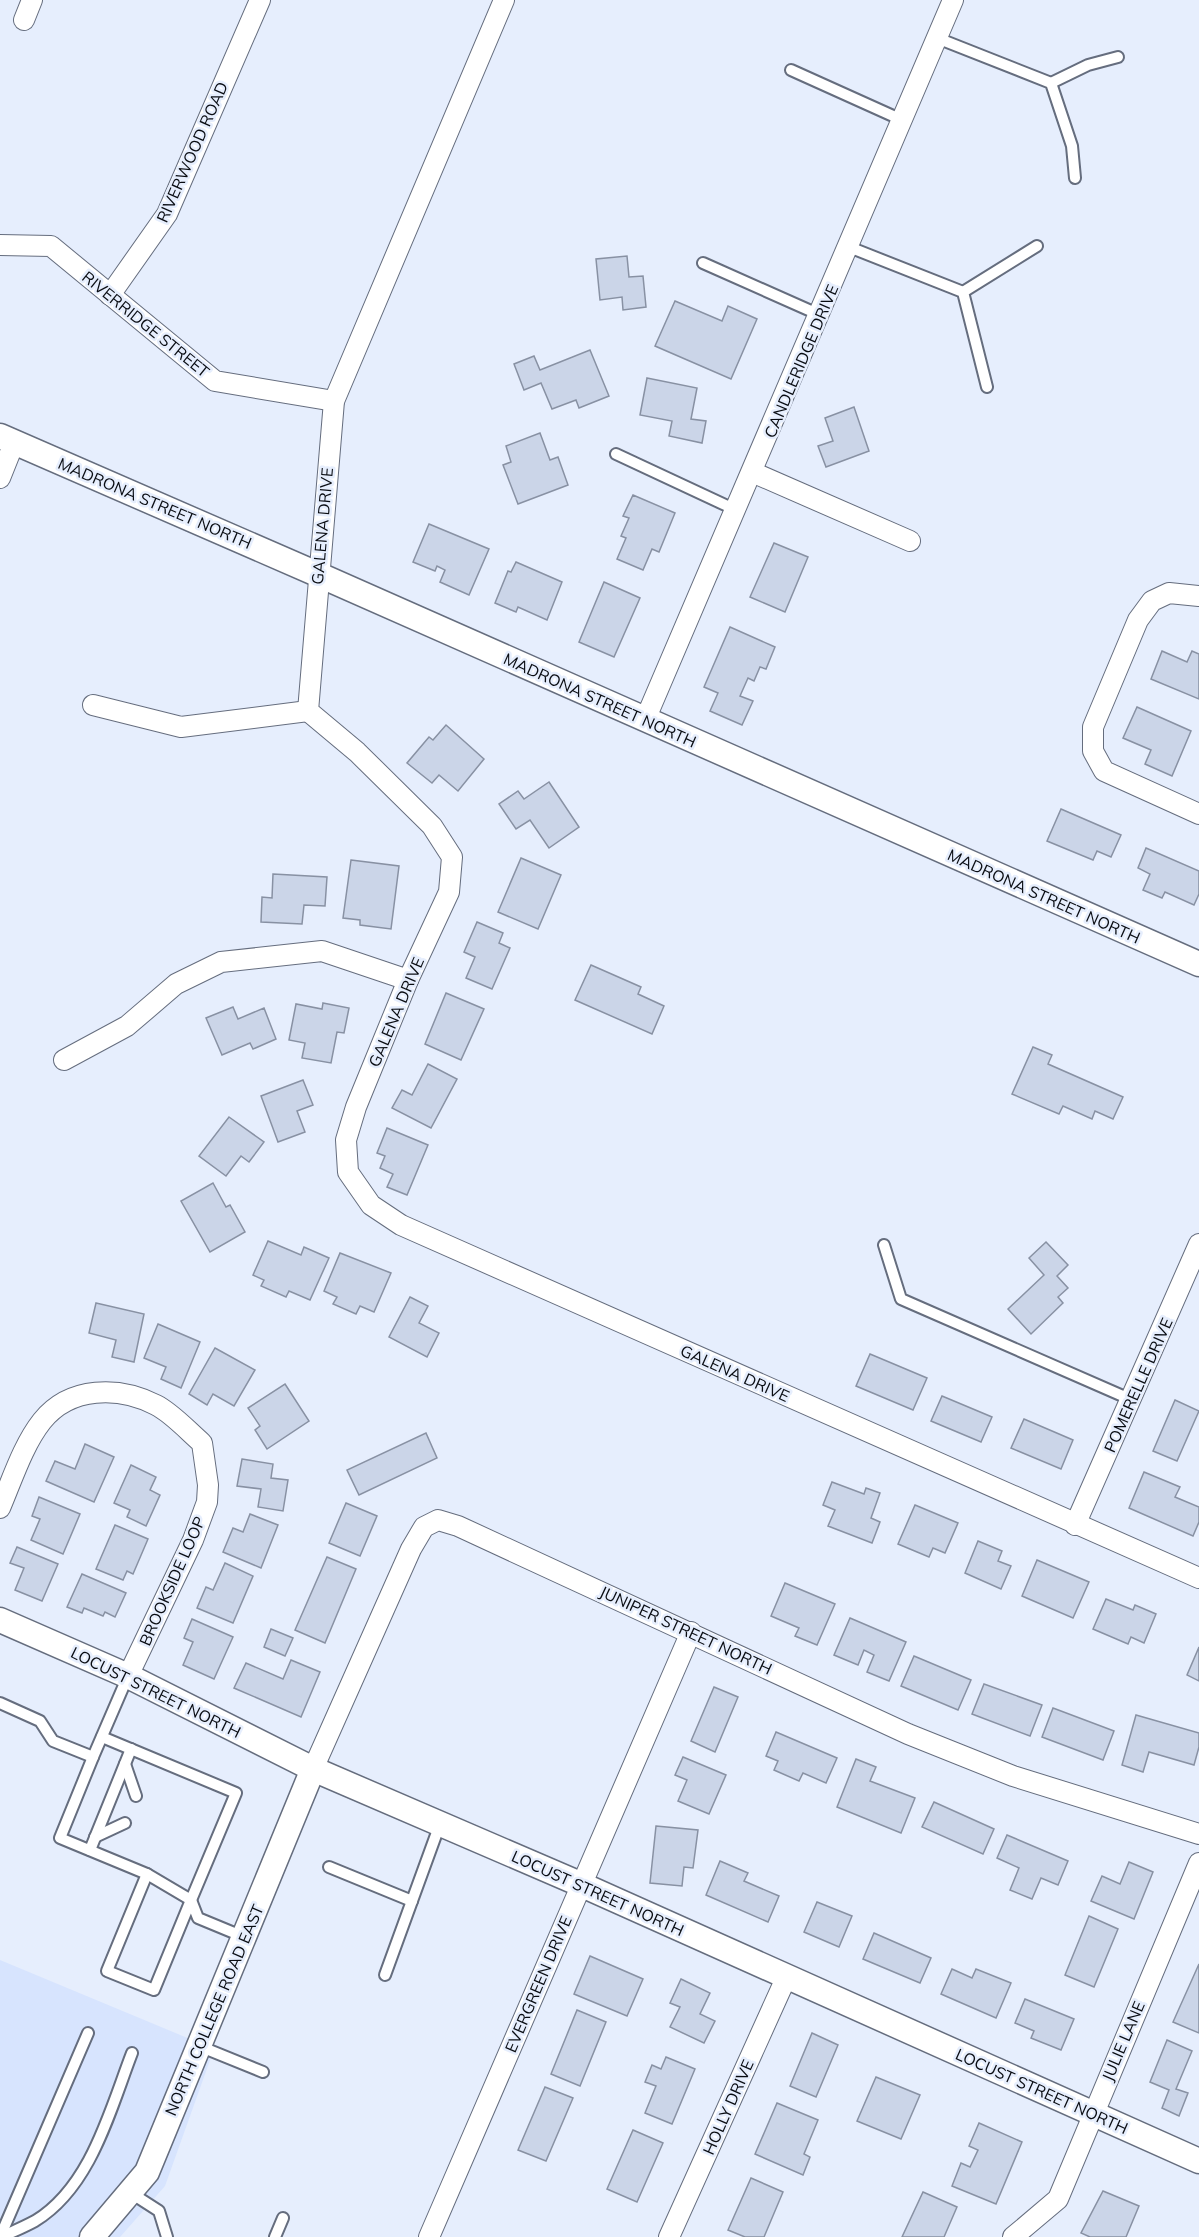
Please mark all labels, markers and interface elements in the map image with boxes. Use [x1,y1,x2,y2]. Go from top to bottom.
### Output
street label: RIVERWOOD ROAD [152,79,232,225]
street label: RIVERRIDGE STREET [78,266,214,382]
street label: CANDLERIDGE DRIVE [760,281,842,441]
street label: MADRONA STREET NORTH [55,453,255,553]
street label: GALENA DRIVE [307,467,337,585]
street label: MADRONA STREET NORTH [501,648,699,752]
street label: MADRONA STREET NORTH [945,844,1143,948]
street label: GALENA DRIVE [364,954,428,1070]
street label: POMERELLE DRIVE [1099,1315,1177,1455]
street label: GALENA DRIVE [677,1340,793,1406]
street label: BROOKSIDE LOOP [135,1513,209,1649]
street label: JUNIPER STREET NORTH [597,1581,775,1679]
street label: LOCUST STREET NORTH [68,1642,244,1742]
street label: LOCUST STREET NORTH [509,1846,687,1940]
street label: NORTH COLLEGE ROAD EAST [160,1901,268,2119]
street label: EVERGREEN DRIVE [500,1913,576,2055]
street label: JULIE LANE [1097,1998,1149,2084]
street label: LOCUST STREET NORTH [953,2044,1131,2138]
street label: HOLLY DRIVE [698,2056,758,2158]

